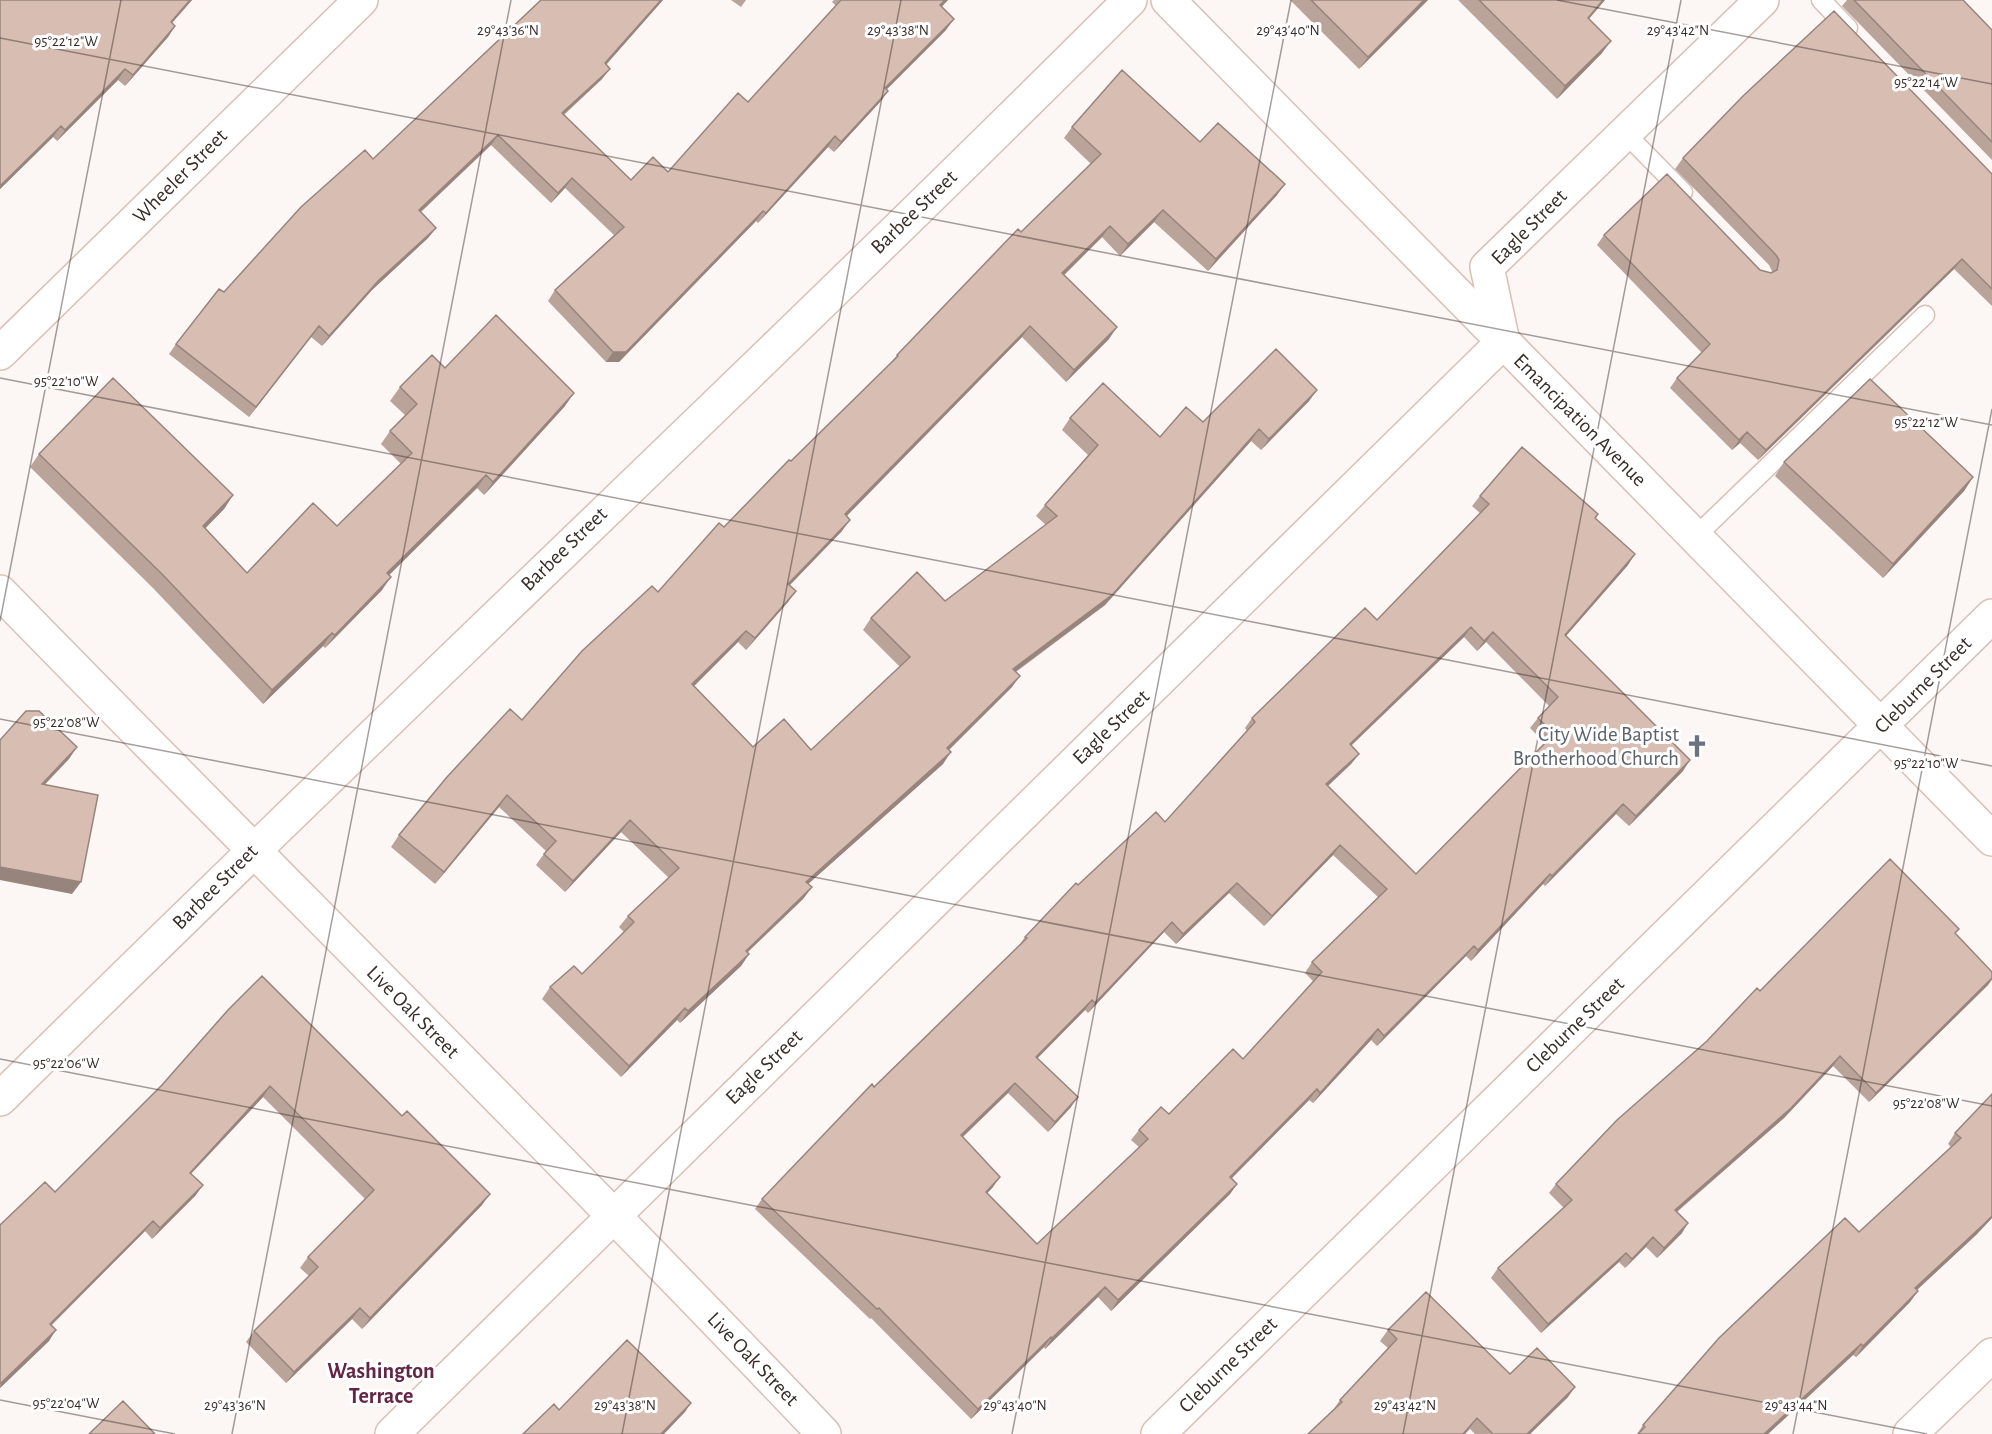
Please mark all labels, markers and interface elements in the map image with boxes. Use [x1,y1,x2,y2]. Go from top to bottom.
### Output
text: 29°43'36"N [477,23,539,38]
text: 29°43'38"N [867,23,929,38]
text: 29°43'40"N [1256,23,1320,38]
text: 29°43'42"N [1647,23,1709,38]
text: 95°22'12"W [34,34,98,49]
text: 95°22'14"W [1894,75,1959,90]
street label: Wheeler Street [129,125,231,227]
street label: Barbee Street [867,166,961,258]
street label: Eagle Street [1487,185,1571,269]
street label: Emancipation Avenue [1510,350,1650,490]
text: 95°22'10"W [34,374,99,389]
text: 95°22'12"W [1894,415,1958,430]
street label: Barbee Street [517,503,611,595]
street label: Cleburne Street [1871,632,1976,737]
street label: Eagle Street [1069,685,1154,768]
text: 95°22'08"W [33,715,100,730]
place label: City Wide Baptist Brotherhood Church [1513,724,1679,769]
church icon: City Wide Baptist Brotherhood Church [1684,733,1710,759]
text: 95°22'10"W [1894,756,1959,771]
street label: Barbee Street [168,840,262,934]
street label: Live Oak Street [363,962,463,1062]
street label: Cleburne Street [1522,973,1628,1077]
street label: Eagle Street [722,1025,807,1108]
text: 95°22'06"W [33,1056,100,1071]
text: 95°22'08"W [1893,1096,1960,1111]
street label: Live Oak Street [703,1308,803,1410]
street label: Cleburne Street [1175,1313,1281,1417]
district label: Washington Terrace [327,1360,435,1407]
text: 95°22'04"W [33,1396,100,1411]
text: 29°43'36"N [204,1398,266,1413]
text: 29°43'38"N [594,1398,656,1413]
text: 29°43'40"N [983,1398,1047,1413]
text: 29°43'42"N [1374,1398,1436,1413]
text: 29°43'44"N [1764,1398,1828,1413]

